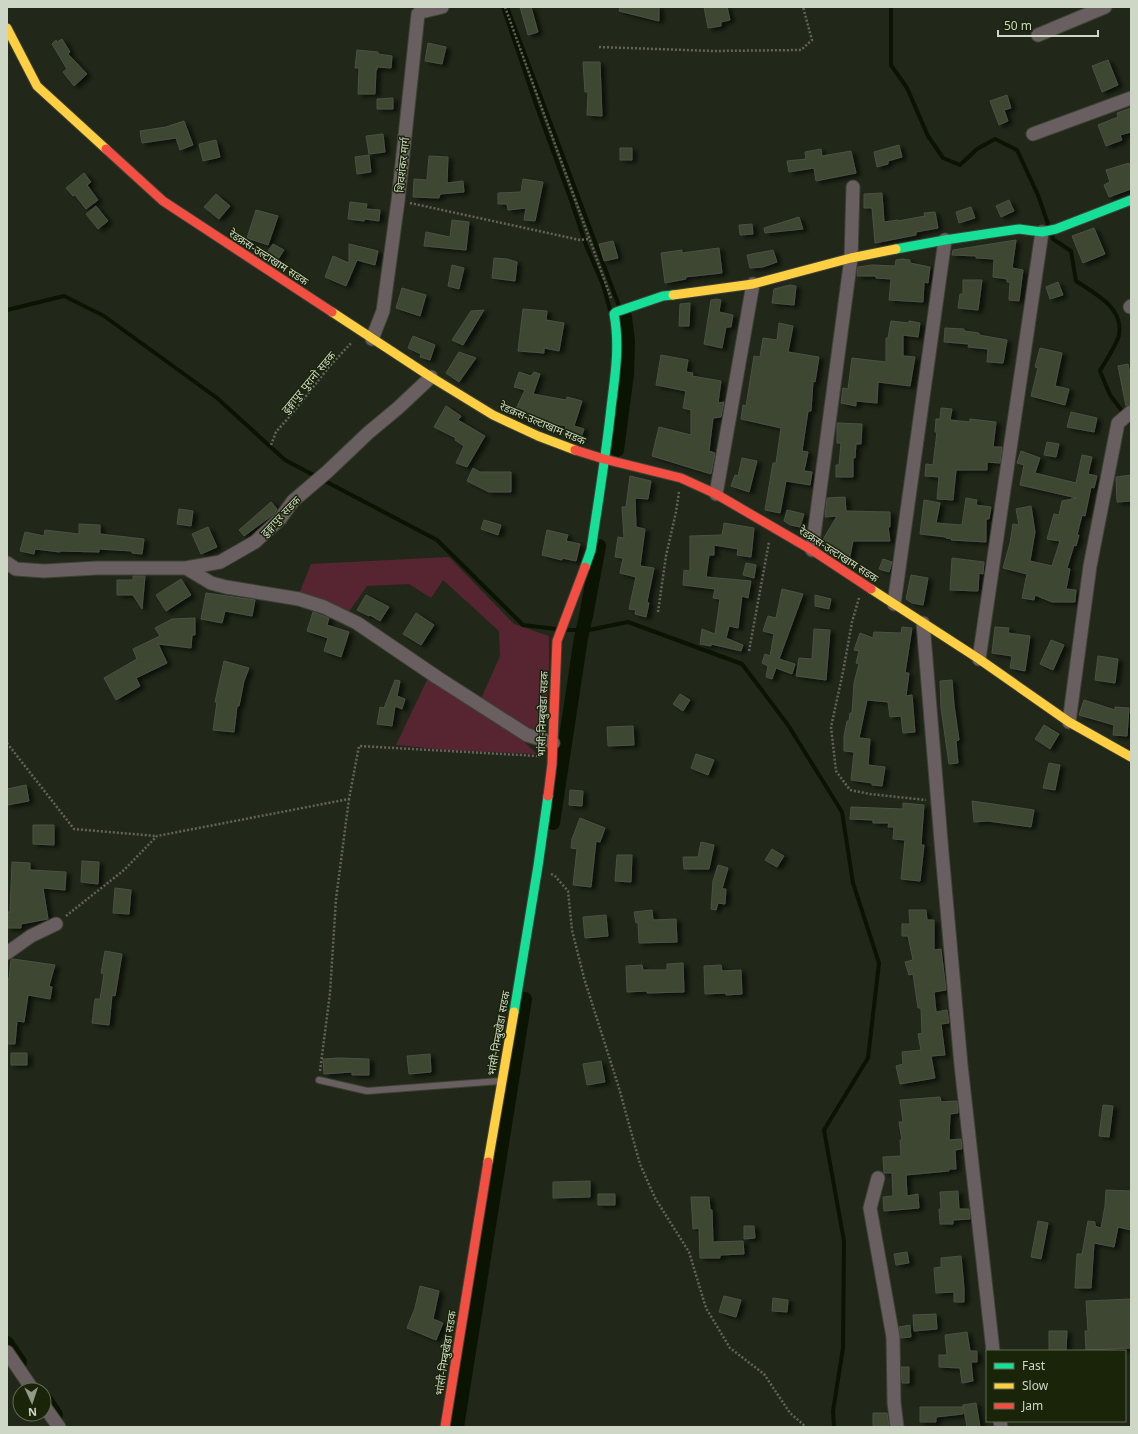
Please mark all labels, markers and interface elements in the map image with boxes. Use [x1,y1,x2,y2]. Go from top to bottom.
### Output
scale bar [998,12,1098,38]
text: 50 m [1004,17,1032,34]
street label: शिवशंकर मार्ग [392,136,412,193]
street label: रेडक्रस-उल्टाखाम सडक [226,225,312,289]
street label: ढुङ्गापुर पुरानो सडक [277,347,339,417]
street label: रेडक्रस-उल्टाखाम सडक [497,398,589,448]
street label: ढुङ्गापुर सडक [256,492,304,540]
street label: रेडक्रस-उल्टाखाम सडक [796,522,882,586]
street label: भांसी-निम्बुखेडा सडक [533,670,551,757]
street label: भांसी-निम्बुखेडा सडक [483,989,513,1076]
street label: भांसी-निम्बुखेडा सडक [431,1309,459,1396]
legend [986,1350,1126,1422]
text: Fast [1022,1357,1046,1374]
text: Slow [1022,1377,1049,1394]
north arrow [12,1382,52,1422]
text: Jam [1021,1397,1043,1414]
text: N [28,1405,37,1420]

